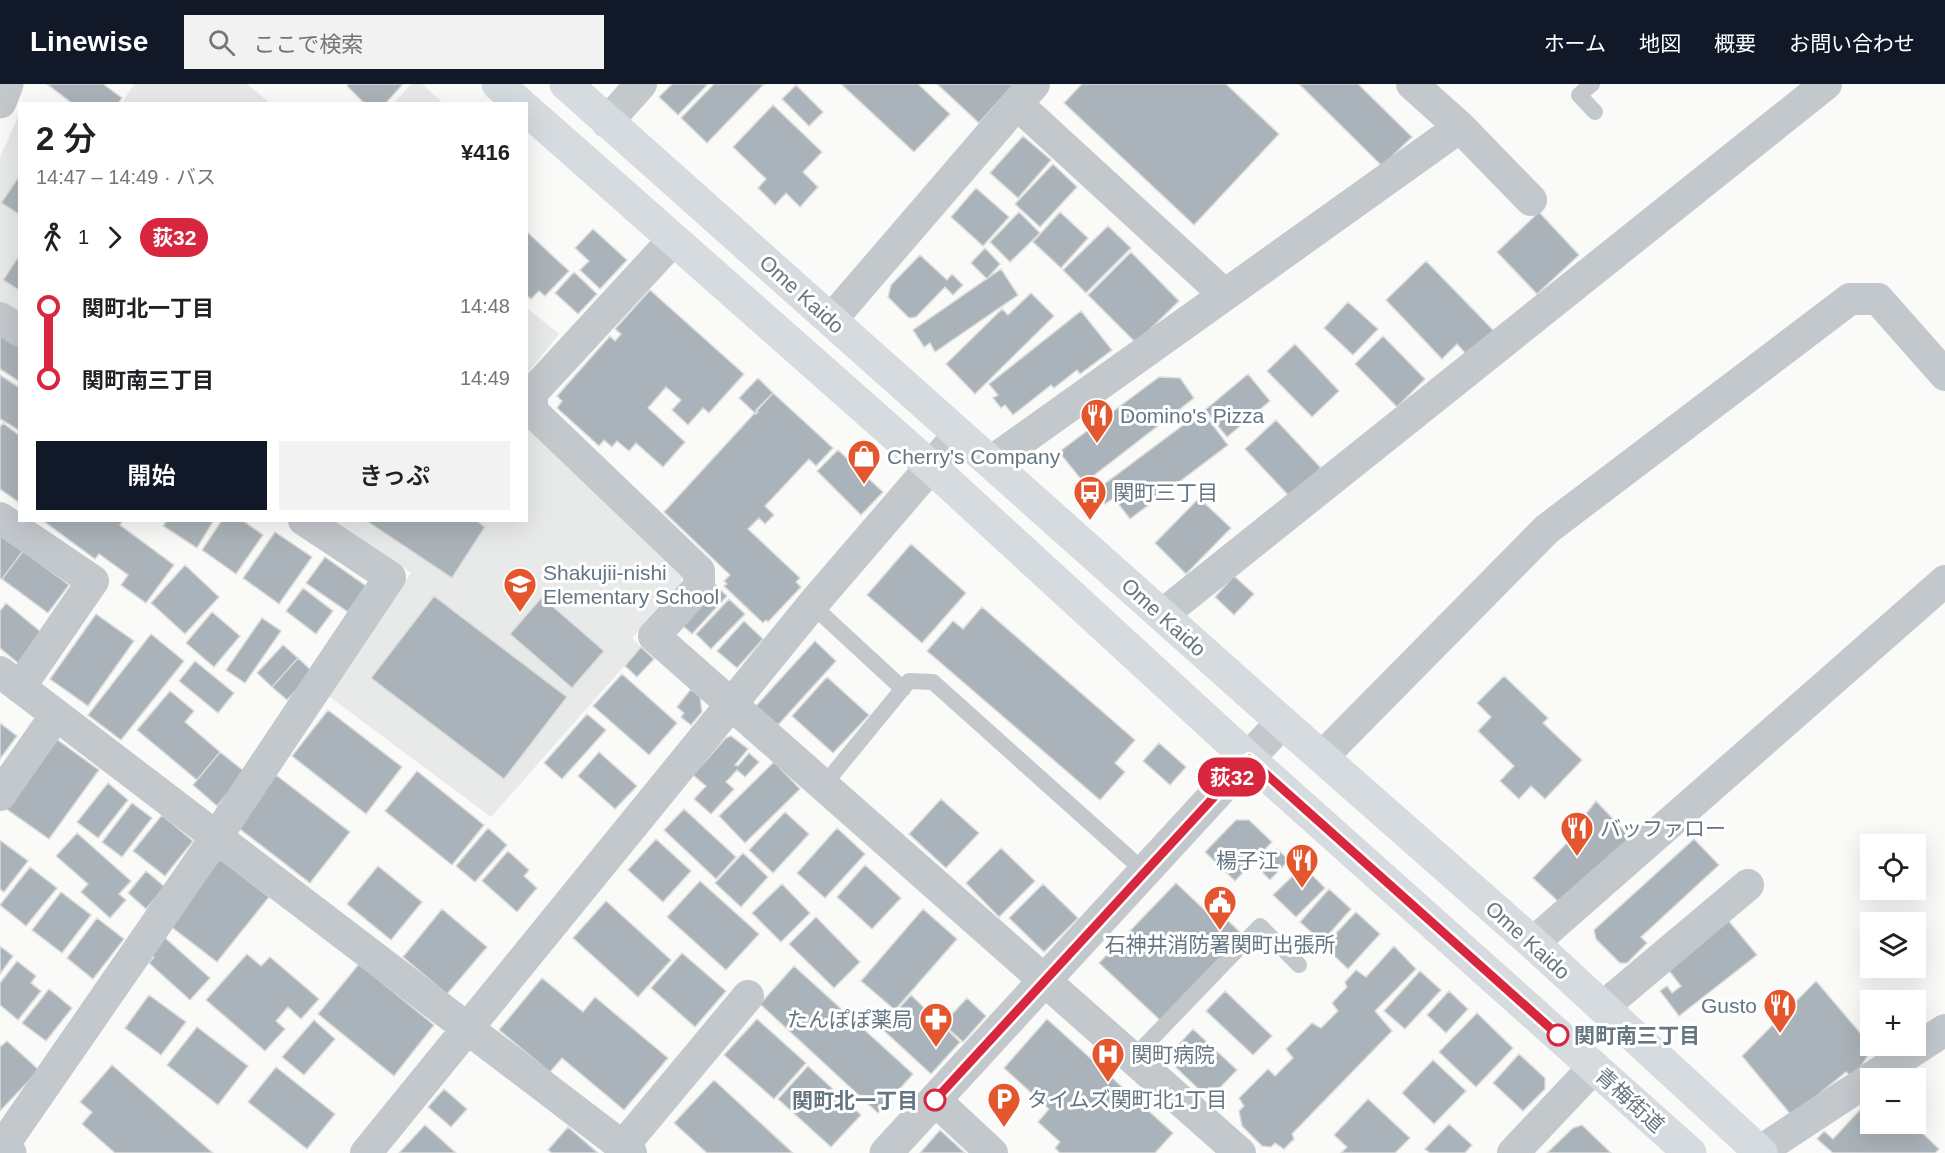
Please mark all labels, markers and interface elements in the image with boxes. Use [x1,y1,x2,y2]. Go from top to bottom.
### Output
search box [184,15,604,69]
text: Linewise [30,26,148,57]
icon: search [205,26,238,59]
text: ここで検索 [253,32,363,57]
text: ホーム [1544,32,1606,55]
text: 地図 [1639,32,1681,55]
text: 概要 [1714,32,1756,55]
text: お問い合わせ [1789,32,1915,55]
text: 2 分 [36,120,97,157]
text: ¥416 [461,140,510,165]
text: 14:47 – 14:49 · バス [36,166,216,188]
icon: walk [36,221,69,254]
icon: forward [98,221,131,254]
text: 1 [78,226,89,248]
text: 荻32 [152,226,196,249]
street label: Ome Kaido [755,250,849,338]
text: 14:48 [460,295,510,317]
text: 関町北一丁目 [82,296,214,321]
text: 14:49 [460,367,510,389]
text: 関町南三丁目 [82,368,214,393]
restaurant icon: Domino's Pizza [1079,397,1115,444]
place label: Domino's Pizza [1120,404,1264,427]
shop icon: Cherry's Company [846,438,882,485]
button: 開始 [36,441,267,510]
button: きっぷ [279,441,510,510]
place label: Cherry's Company [887,445,1061,468]
bus stop icon: 関町三丁目 [1072,474,1108,521]
place label: 関町三丁目 [1113,481,1218,504]
place label: Shakujii-nishi Elementary School [543,561,719,608]
school or university icon: Shakujii-nishi Elementary School [502,566,538,613]
street label: Ome Kaido [1117,573,1211,661]
line badge: 荻32 [1198,758,1266,796]
text: 荻32 [1210,766,1254,789]
restaurant icon: バッファロー [1559,810,1595,857]
place label: バッファロー [1600,817,1726,840]
map controls [1860,834,1926,1134]
button: locate [1860,834,1926,900]
restaurant icon: 楊子江 [1284,842,1320,889]
place label: 楊子江 [1216,849,1279,872]
public building icon: 石神井消防署関町出張所 [1202,884,1238,931]
street label: Ome Kaido [1481,896,1575,984]
button: layers [1860,912,1926,978]
place label: 石神井消防署関町出張所 [1105,933,1336,956]
restaurant icon: Gusto [1762,987,1798,1034]
button: + [1860,990,1926,1056]
place label: Gusto [1701,994,1757,1017]
pharmacy icon: たんぽぽ薬局 [918,1001,954,1048]
place label: たんぽぽ薬局 [787,1008,913,1031]
marker: 関町南三丁目 [1547,1024,1569,1046]
place label: 関町南三丁目 [1574,1024,1700,1047]
hospital icon: 関町病院 [1090,1036,1126,1083]
place label: 関町病院 [1131,1043,1215,1066]
street label: 青梅街道 [1591,1063,1669,1137]
button: − [1860,1068,1926,1134]
parking icon: タイムズ関町北1丁目 [986,1081,1022,1128]
place label: タイムズ関町北1丁目 [1027,1088,1227,1111]
place label: 関町北一丁目 [792,1089,918,1112]
marker: 関町北一丁目 [924,1089,946,1111]

